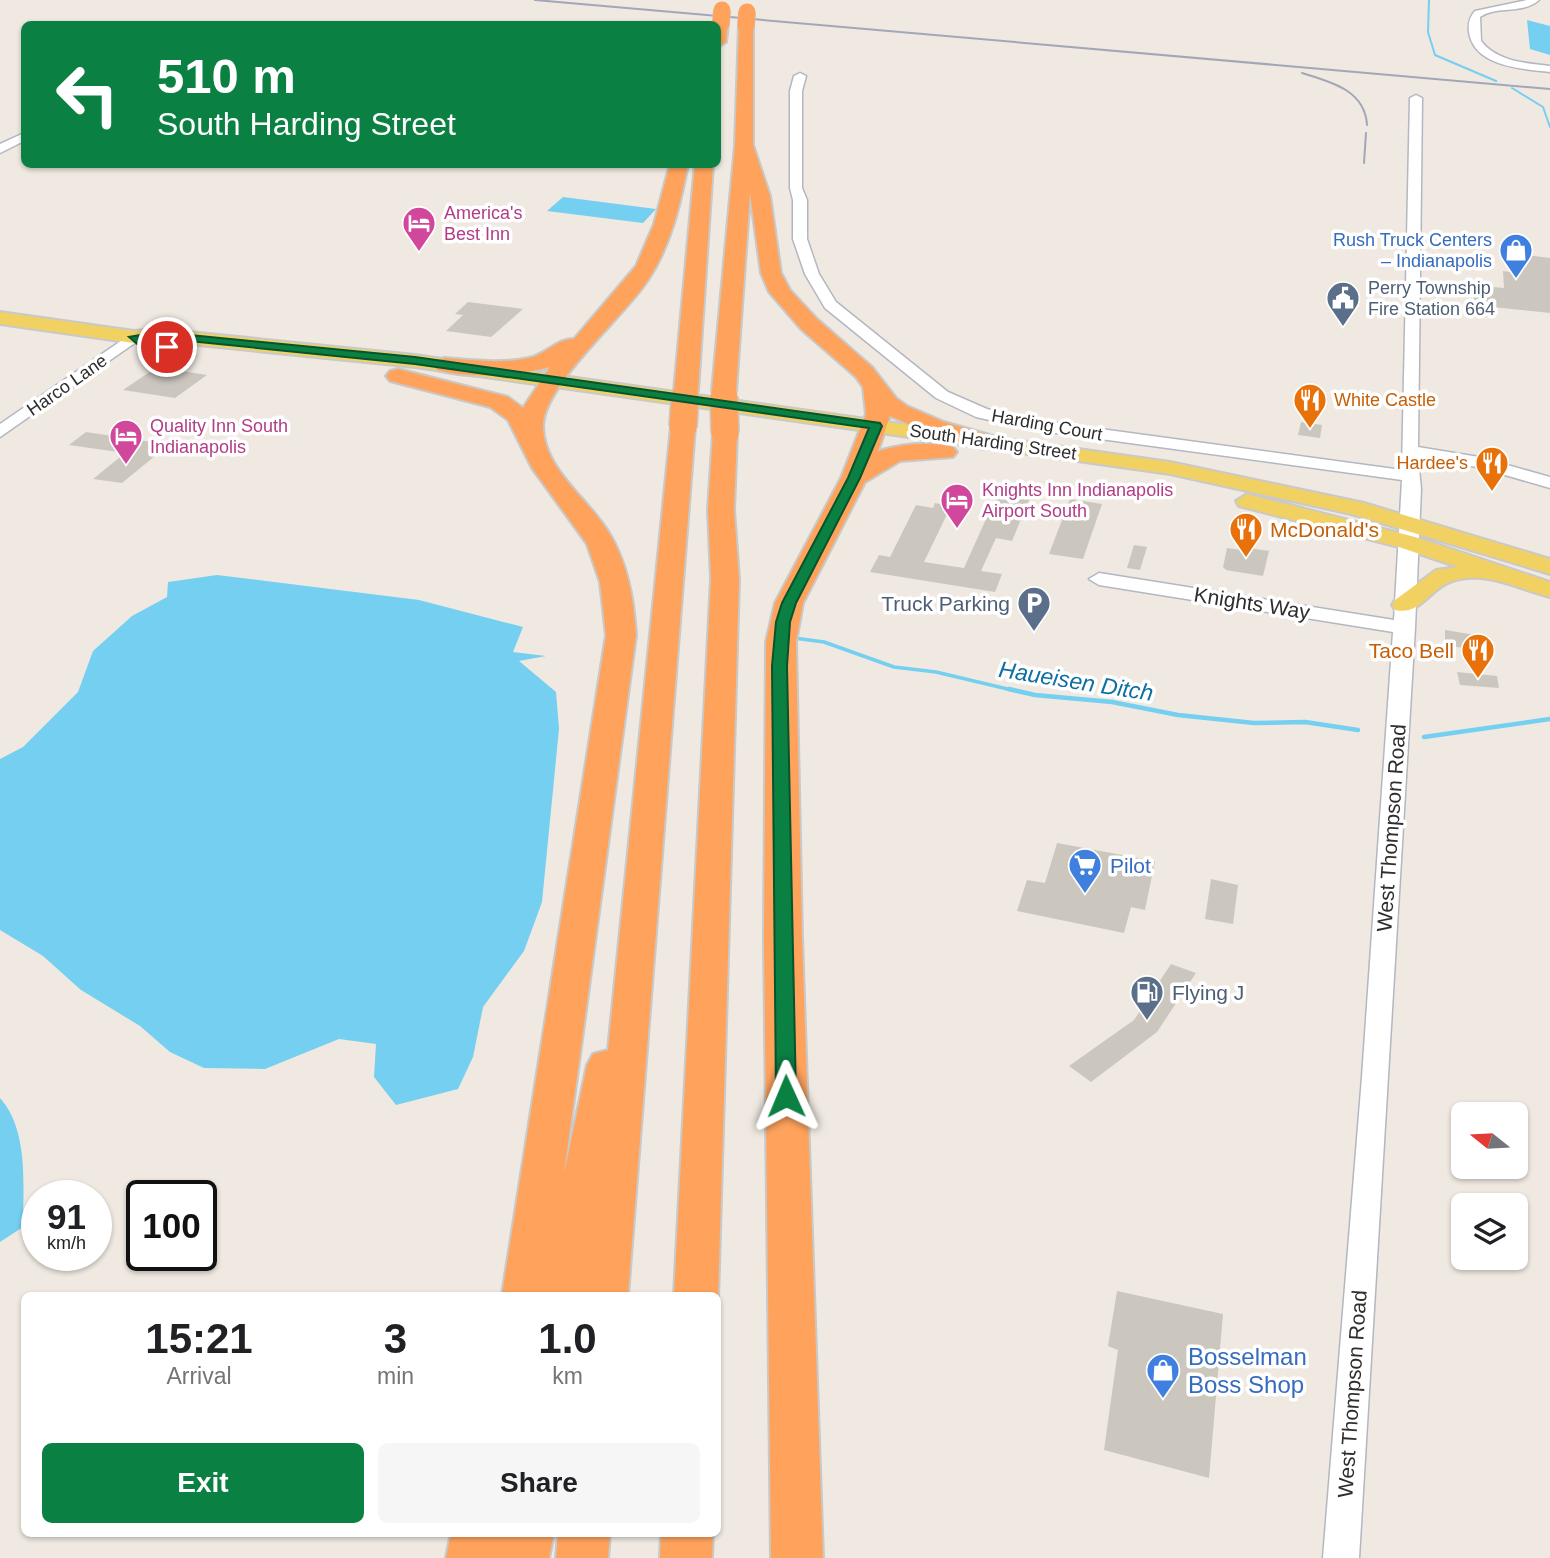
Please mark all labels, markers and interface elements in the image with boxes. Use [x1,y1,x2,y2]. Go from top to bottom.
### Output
icon: left [42,49,133,140]
text: 510 m [157,49,296,103]
text: South Harding Street [157,106,456,142]
place label: America's Best Inn [444,203,522,244]
hotel icon: America's Best Inn [400,204,438,253]
place label: Rush Truck Centers – Indianapolis [1333,230,1492,271]
shop icon: Rush Truck Centers – Indianapolis [1497,231,1535,280]
place label: Perry Township Fire Station 664 [1368,278,1495,319]
public building icon: Perry Township Fire Station 664 [1324,279,1362,328]
pin [137,317,197,377]
icon: arrive [148,328,186,366]
street label: Harco Lane [23,350,111,420]
restaurant icon: White Castle [1291,381,1329,430]
place label: White Castle [1334,390,1436,410]
street label: Harding Court [990,405,1104,445]
place label: Quality Inn South Indianapolis [150,416,288,457]
hotel icon: Quality Inn South Indianapolis [107,417,145,466]
street label: South Harding Street [908,420,1078,464]
restaurant icon: Hardee's [1473,444,1511,493]
place label: Hardee's [1397,453,1468,473]
place label: Knights Inn Indianapolis Airport South [982,480,1173,521]
hotel icon: Knights Inn Indianapolis Airport South [938,481,976,530]
restaurant icon: McDonald's [1227,510,1265,559]
place label: McDonald's [1270,518,1379,541]
street label: Knights Way [1192,582,1312,624]
parking icon: Truck Parking [1015,584,1053,633]
place label: Truck Parking [881,592,1010,615]
restaurant icon: Taco Bell [1459,631,1497,680]
place label: Taco Bell [1369,639,1454,662]
water label: Haueisen Ditch [997,656,1155,706]
street label: West Thompson Road [1372,723,1410,933]
supermarket icon: Pilot [1066,846,1104,895]
place label: Pilot [1110,854,1151,877]
fuel station icon: Flying J [1128,973,1166,1022]
place label: Flying J [1172,981,1244,1004]
position arrow [749,1059,823,1133]
north arrow [1451,1102,1528,1180]
map controls [1451,1102,1528,1270]
speed limit sign: 100 [126,1180,217,1271]
button: layers [1451,1193,1528,1270]
text: 91 [47,1197,86,1236]
text: km/h [47,1233,86,1253]
street label: West Thompson Road [1333,1289,1371,1499]
text: 15:21 [145,1315,253,1362]
text: 3 [384,1315,407,1362]
text: 1.0 [538,1315,597,1362]
place label: Bosselman Boss Shop [1188,1343,1307,1398]
shop icon: Bosselman Boss Shop [1144,1351,1182,1400]
text: Arrival [166,1363,232,1389]
text: min [377,1363,414,1389]
text: km [552,1363,583,1389]
button: Exit [42,1443,364,1523]
button: Share [378,1443,700,1523]

